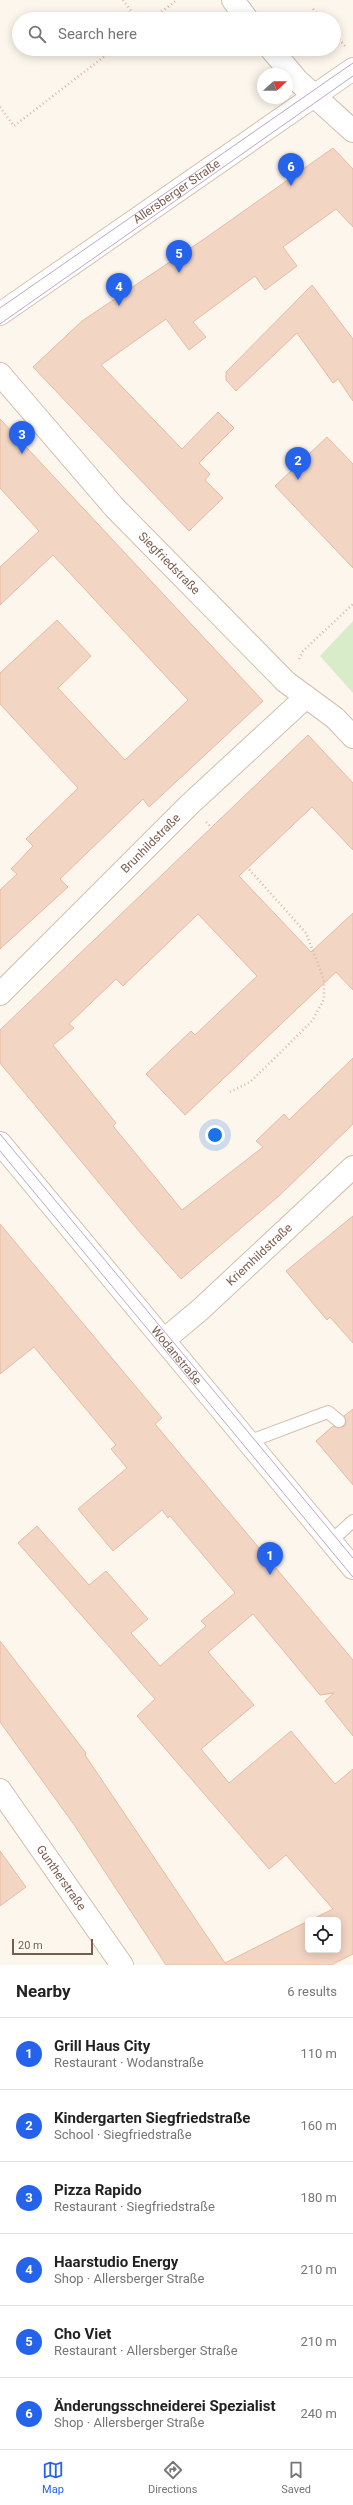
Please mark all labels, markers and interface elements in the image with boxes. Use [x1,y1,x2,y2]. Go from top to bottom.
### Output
search box [12,12,341,56]
icon: search [26,23,48,45]
text: Search here [58,25,137,43]
north arrow [257,68,293,104]
pin: 6 [278,153,304,186]
street label: Allersberger Straße [131,156,223,226]
pin: 5 [166,240,192,273]
pin: 4 [106,273,132,306]
pin: 3 [9,421,35,454]
pin: 2 [285,447,311,480]
street label: Siegfriedstraße [136,529,203,597]
street label: Brunhildstraße [118,811,183,876]
your location [205,1125,225,1145]
street label: Kriemhildstraße [224,1221,295,1289]
street label: Wodanstraße [148,1323,205,1387]
pin: 1 [257,1542,283,1575]
street label: Guntherstraße [34,1842,89,1913]
map controls [305,1917,341,1953]
button: locate [305,1917,341,1953]
scale bar [12,1937,93,1956]
text: 20 m [18,1939,43,1952]
text: Nearby [16,1981,71,2001]
text: 6 results [287,1984,337,1999]
text: Grill Haus City [54,2037,150,2055]
text: 1 [25,2046,33,2061]
text: 110 m [300,2046,337,2061]
text: Restaurant · Wodanstraße [54,2055,204,2070]
text: Kindergarten Siegfriedstraße [54,2109,250,2127]
text: 2 [25,2118,33,2133]
text: 160 m [300,2118,337,2133]
text: School · Siegfriedstraße [54,2127,192,2142]
text: Pizza Rapido [54,2181,142,2199]
text: 3 [25,2190,33,2205]
text: 180 m [300,2190,337,2205]
text: Restaurant · Siegfriedstraße [54,2199,215,2214]
text: Haarstudio Energy [54,2253,178,2271]
text: 4 [25,2262,33,2277]
text: 210 m [300,2262,337,2277]
text: Shop · Allersberger Straße [54,2271,204,2286]
text: Cho Viet [54,2325,111,2343]
text: 5 [25,2334,33,2349]
text: 210 m [300,2334,337,2349]
text: Restaurant · Allersberger Straße [54,2343,238,2358]
text: Änderungsschneiderei Spezialist [54,2397,276,2415]
text: 6 [25,2406,33,2421]
text: 240 m [300,2406,337,2421]
text: Shop · Allersberger Straße [54,2415,204,2430]
tab: Map [42,2459,64,2496]
tab: Directions [148,2459,197,2496]
tab: Saved [281,2459,311,2496]

